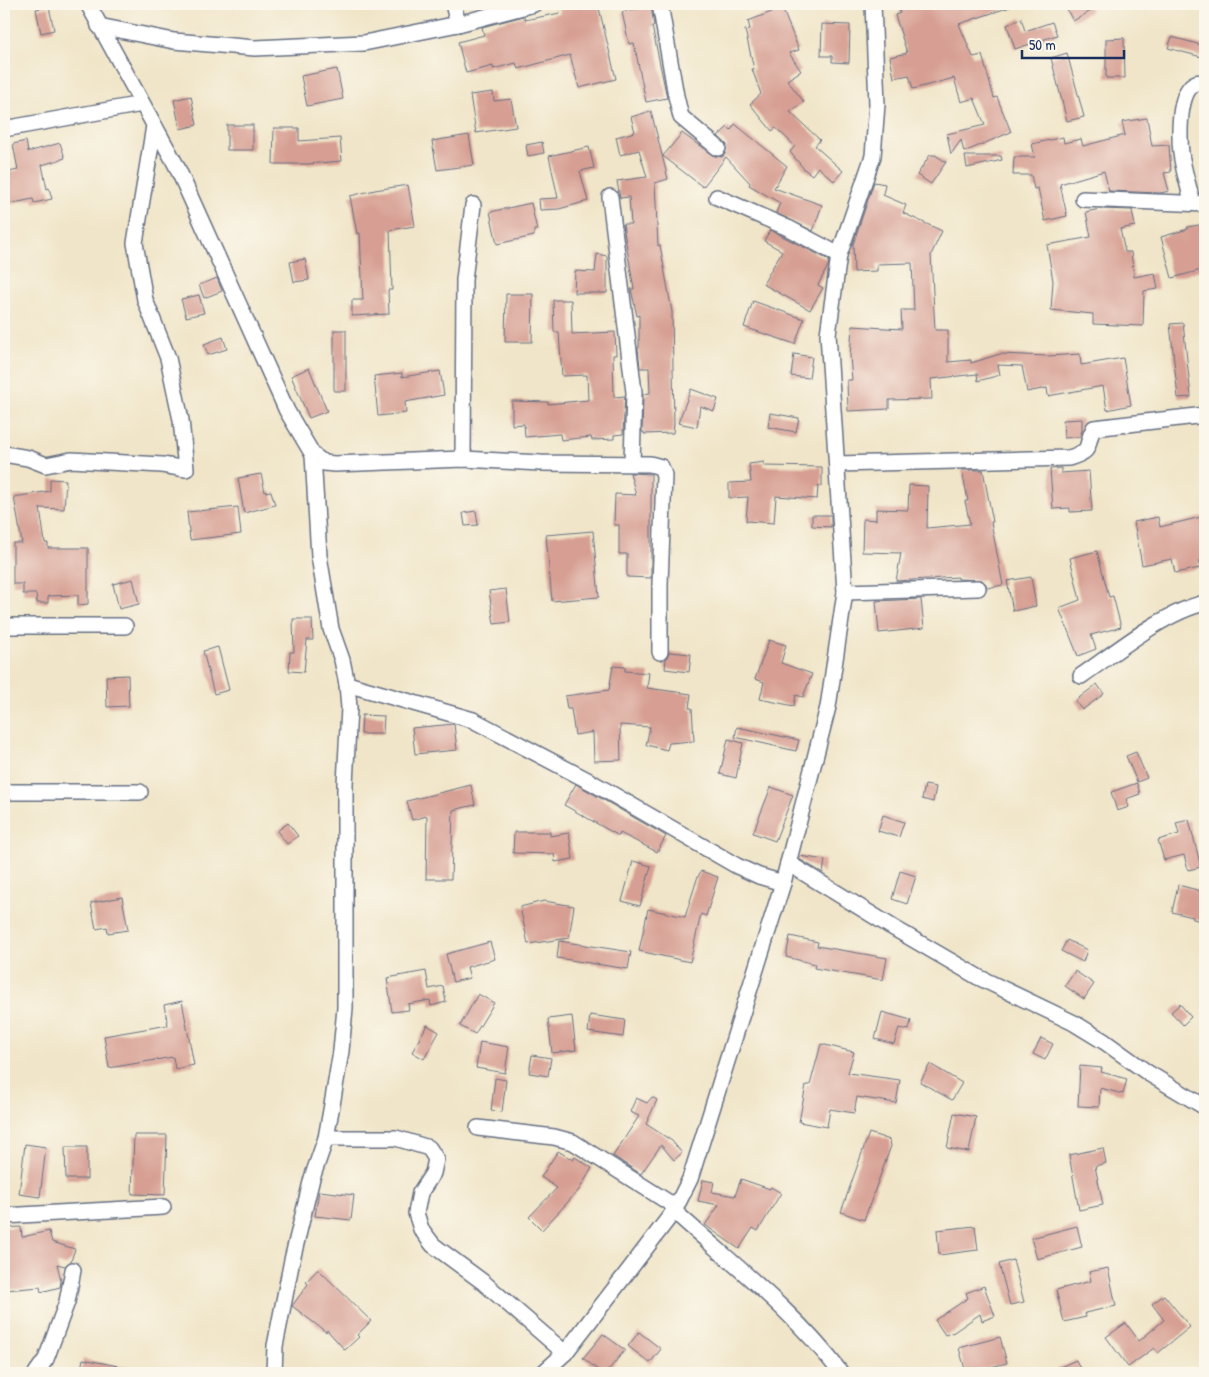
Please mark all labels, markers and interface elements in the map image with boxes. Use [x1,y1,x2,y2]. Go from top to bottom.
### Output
scale bar [1022,28,1124,60]
text: 50 m [1029,34,1056,55]

